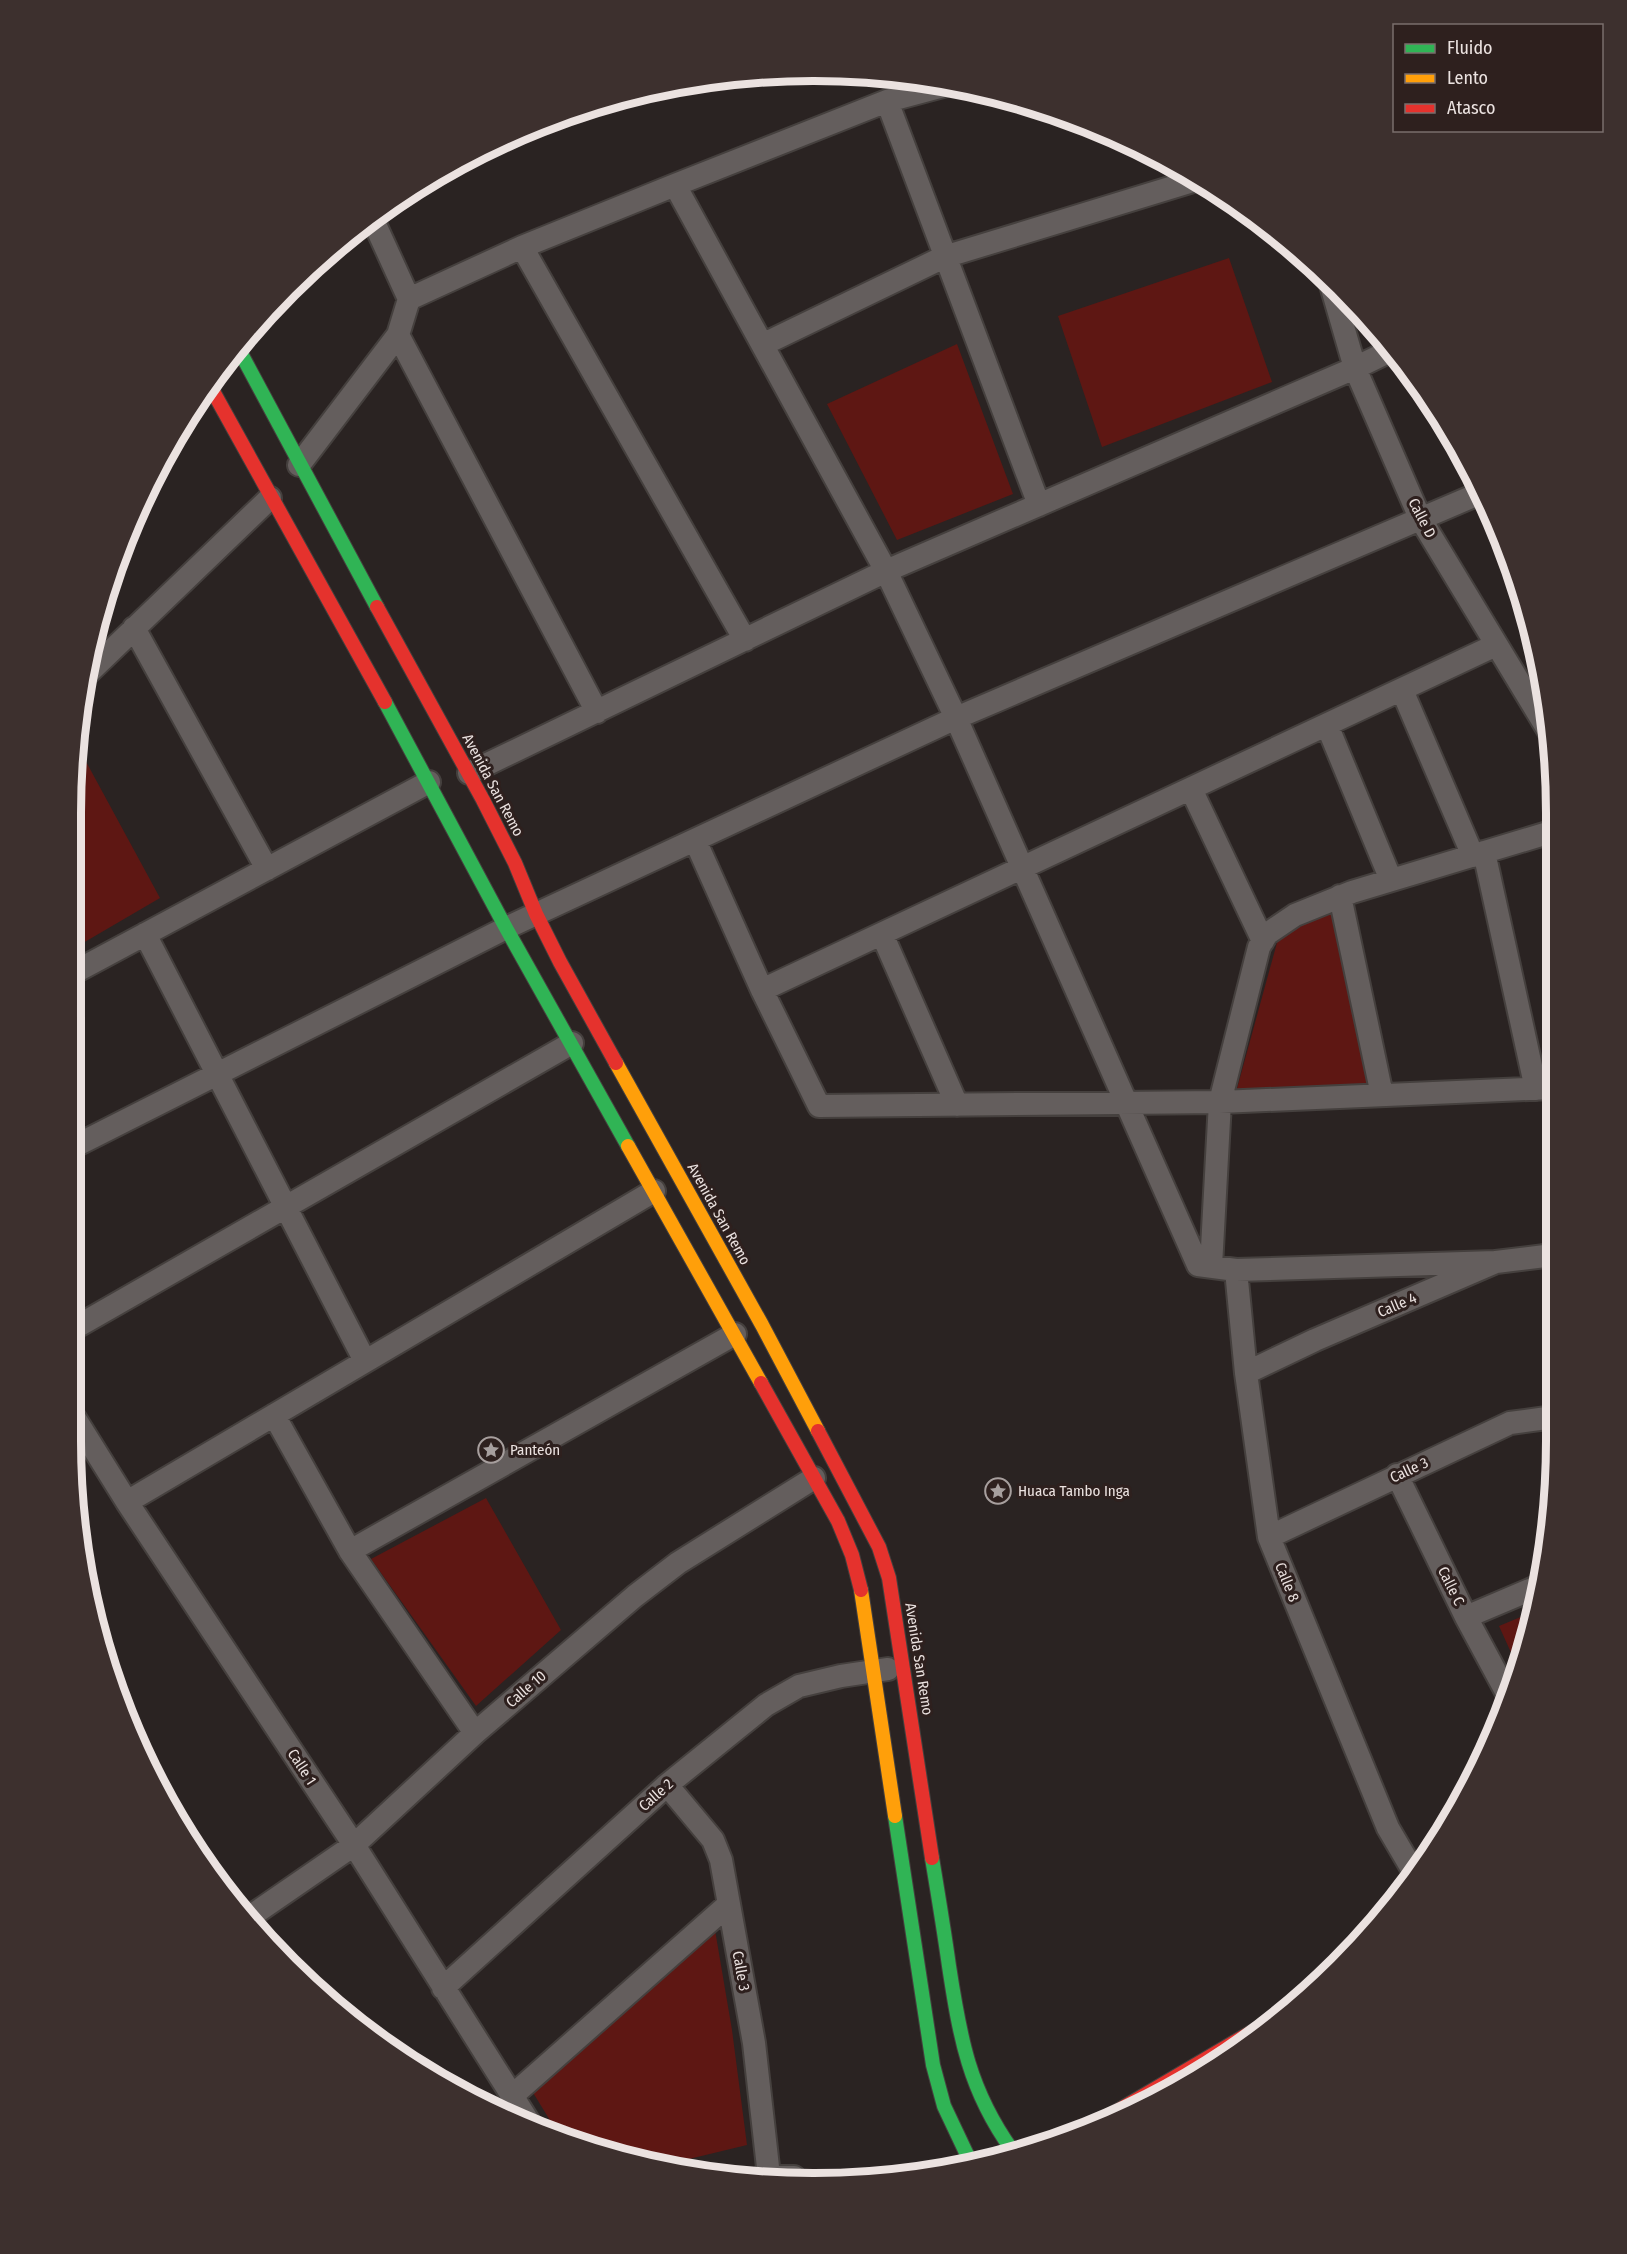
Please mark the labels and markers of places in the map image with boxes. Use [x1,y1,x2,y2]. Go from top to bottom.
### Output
place icon: Panteón [476,1435,506,1465]
place label: Panteón [510,1441,560,1459]
place icon: Huaca Tambo Inga [983,1476,1013,1506]
place label: Huaca Tambo Inga [1018,1482,1130,1500]

